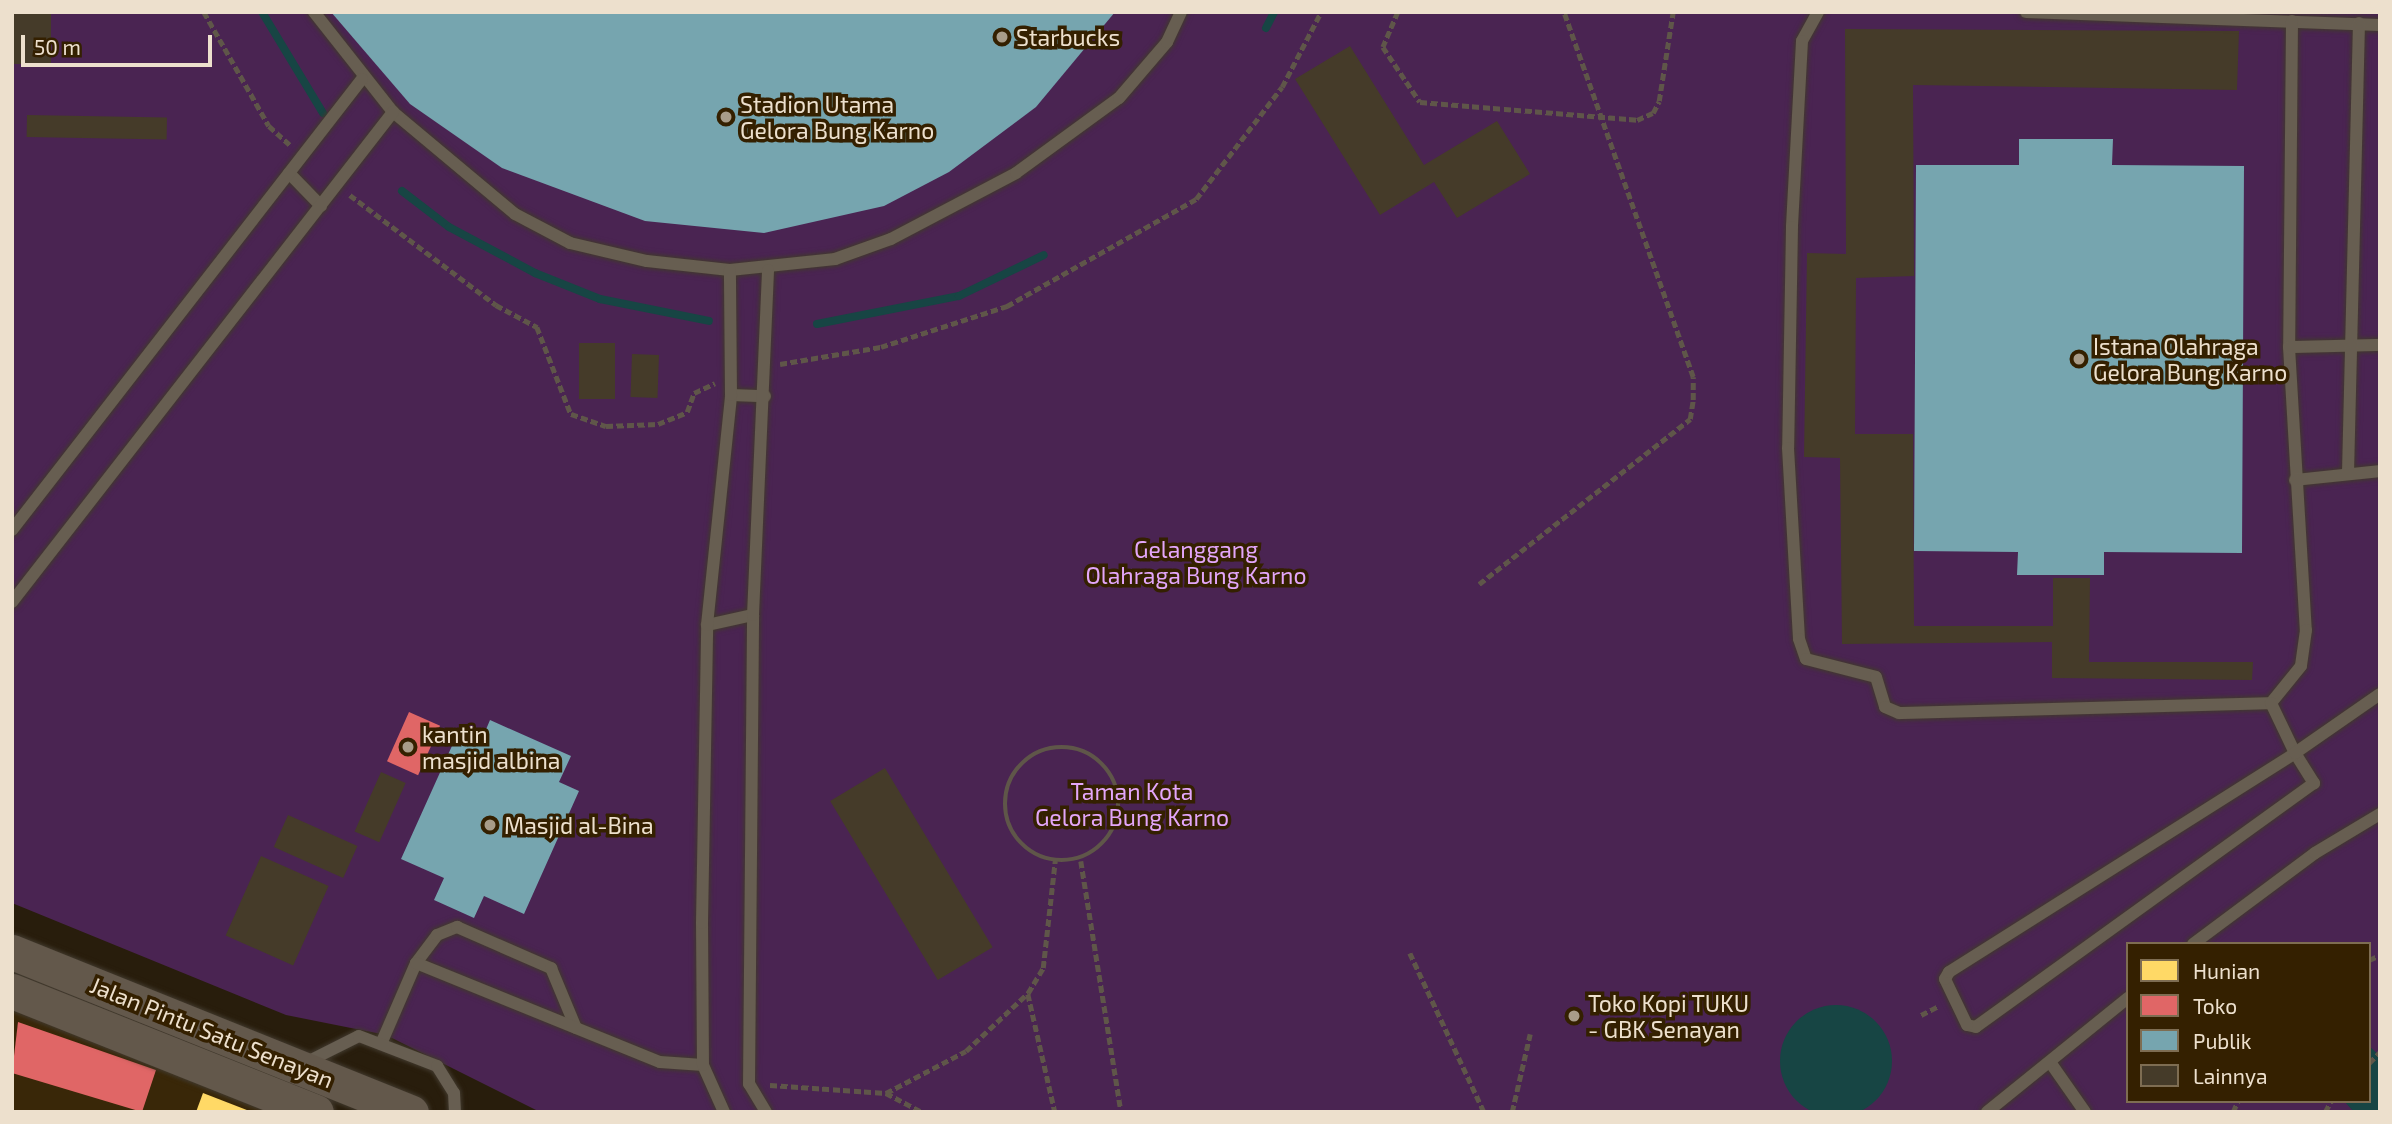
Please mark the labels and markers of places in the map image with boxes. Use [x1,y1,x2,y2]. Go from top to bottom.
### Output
place label: Starbucks [1016,23,1120,51]
marker: Starbucks [994,29,1010,45]
place label: Stadion Utama Gelora Bung Karno [740,90,934,144]
marker: Stadion Utama Gelora Bung Karno [718,109,734,125]
place label: Istana Olahraga Gelora Bung Karno [2093,332,2287,386]
marker: Istana Olahraga Gelora Bung Karno [2071,351,2087,367]
place label: kantin masjid albina [422,720,560,774]
marker: kantin masjid albina [400,739,416,755]
place label: Masjid al-Bina [504,811,654,839]
marker: Masjid al-Bina [482,817,498,833]
place label: Toko Kopi TUKU - GBK Senayan [1588,989,1750,1043]
marker: Toko Kopi TUKU - GBK Senayan [1566,1008,1582,1024]

